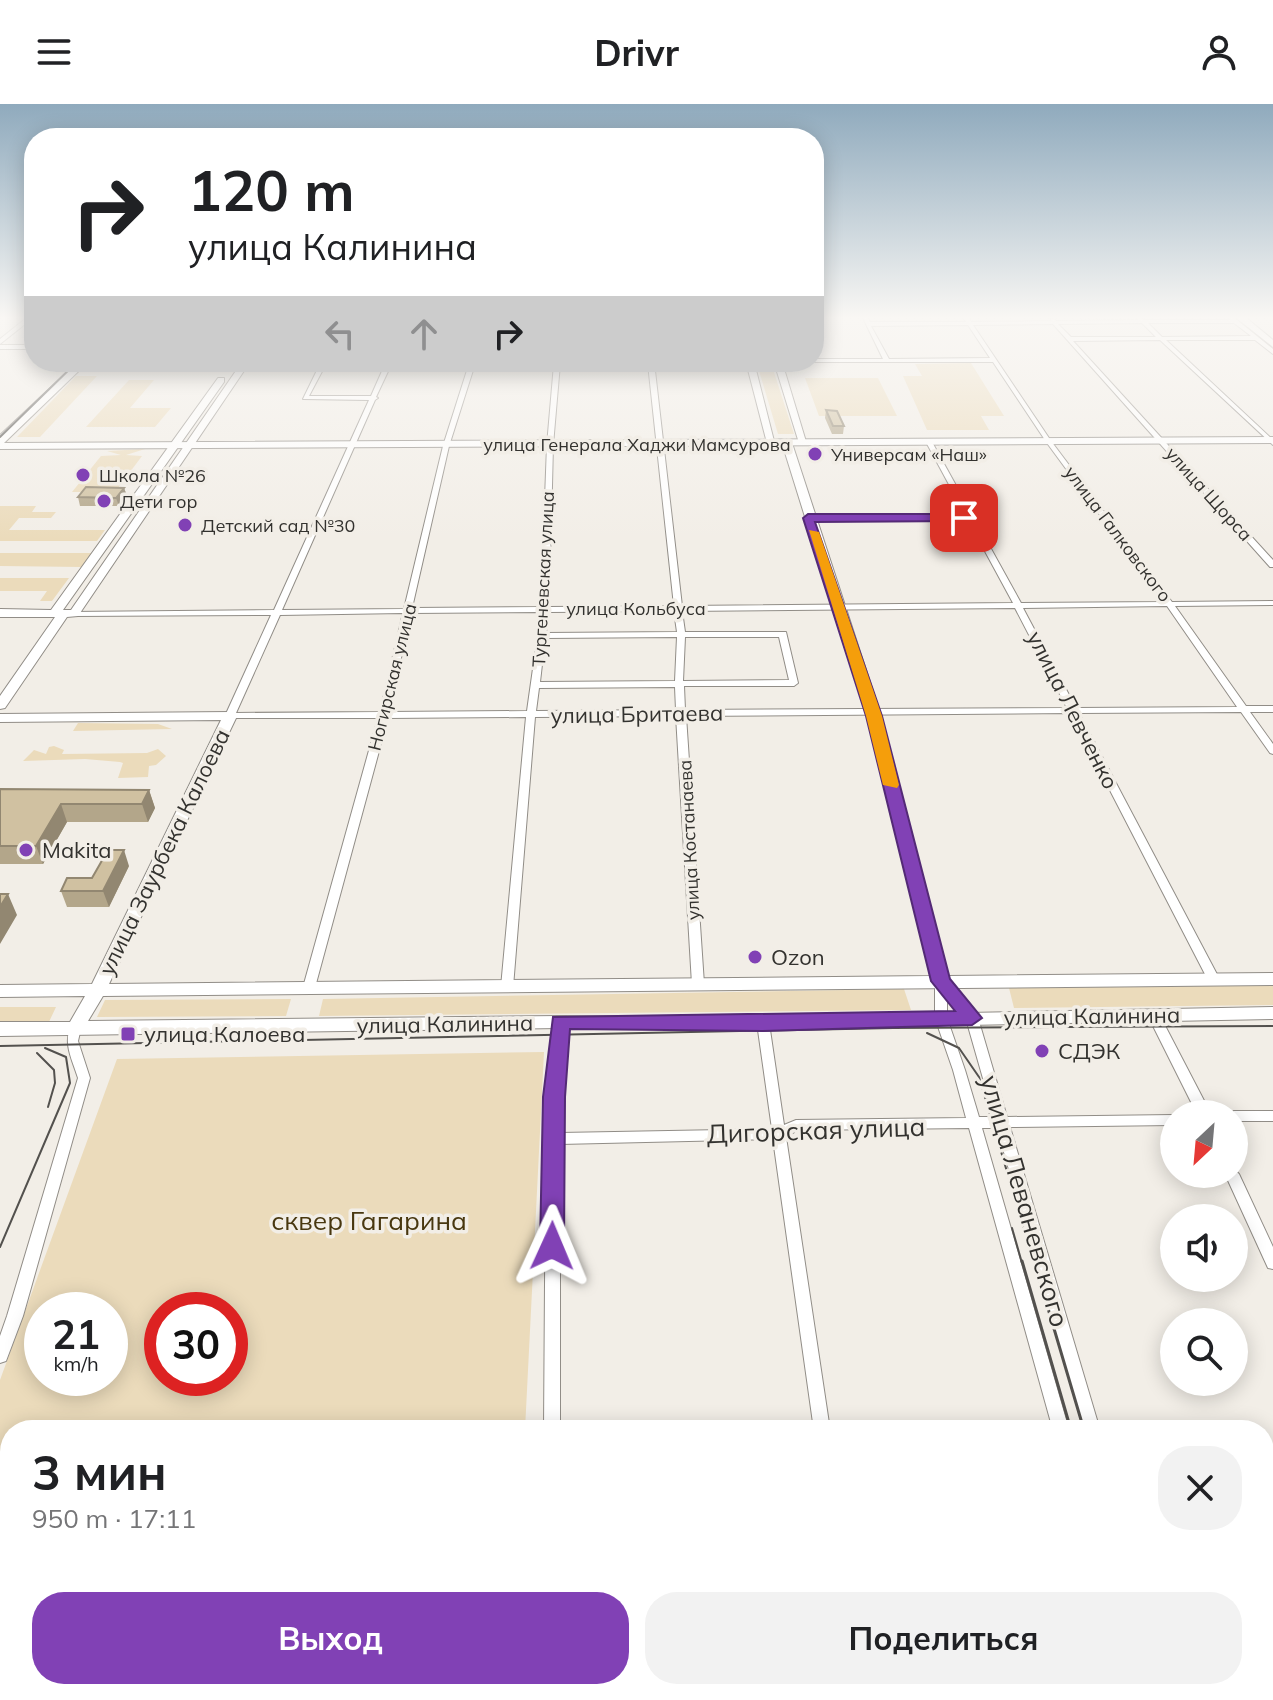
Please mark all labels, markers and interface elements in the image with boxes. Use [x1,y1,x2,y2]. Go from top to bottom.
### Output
icon: menu [32,30,76,74]
text: Drivr [594,30,679,75]
icon: person [1197,30,1241,74]
text: 120 m [188,155,355,225]
icon: right [56,160,160,264]
text: улица Калинина [188,224,477,269]
icon: left [318,312,362,356]
icon: ahead [402,312,446,356]
icon: right [486,312,530,356]
street label: улица Генерала Хаджи Мамсурова [483,433,791,456]
street label: улица Щорса [1161,442,1257,546]
place label: Универсам «Наш» [830,443,987,466]
marker: Универсам «Наш» [806,445,824,463]
street label: улица Галковского [1059,462,1177,606]
place label: Школа №26 [99,464,206,487]
marker: Школа №26 [74,466,92,484]
pin [930,484,998,552]
place label: Дети гор [120,490,197,513]
street label: Тургеневская улица [527,491,559,667]
marker: Дети гор [95,492,113,510]
icon: arrive [942,496,986,540]
place label: Детский сад №30 [201,514,355,537]
marker: Детский сад №30 [176,516,194,534]
street label: улица Кольбуса [566,597,706,620]
street label: Ногирская улица [363,601,421,753]
street label: улица Левченко [1021,626,1125,794]
street label: улица Бритаева [550,698,724,730]
street label: улица Заурбека Калоева [92,724,236,980]
street label: улица Костанаева [673,759,705,921]
place label: Makita [42,836,112,864]
marker: Makita [17,841,35,859]
place label: Ozon [771,943,825,971]
marker: Ozon [746,948,764,966]
street label: улица Калинина [1003,1000,1181,1032]
street label: улица Калинина [356,1008,534,1040]
place label: улица Калоева [144,1020,305,1048]
marker: улица Калоева [119,1025,137,1043]
place label: СДЭК [1058,1037,1121,1065]
marker: СДЭК [1033,1042,1051,1060]
street label: улица Леваневского [973,1071,1077,1331]
north arrow [1160,1100,1248,1188]
map controls [1160,1100,1248,1396]
street label: Дигорская улица [706,1110,926,1150]
park label: сквер Гагарина [271,1204,467,1237]
position arrow [510,1204,594,1288]
button: sound [1160,1204,1248,1292]
speed limit sign: 30 [144,1292,248,1396]
button: search [1160,1308,1248,1396]
text: 21 [52,1309,100,1359]
text: km/h [53,1351,99,1376]
text: 3 мин [32,1442,167,1502]
button: close [1158,1446,1242,1530]
text: 950 m · 17:11 [32,1502,196,1535]
button: Выход [32,1592,629,1684]
button: Поделиться [645,1592,1242,1684]

